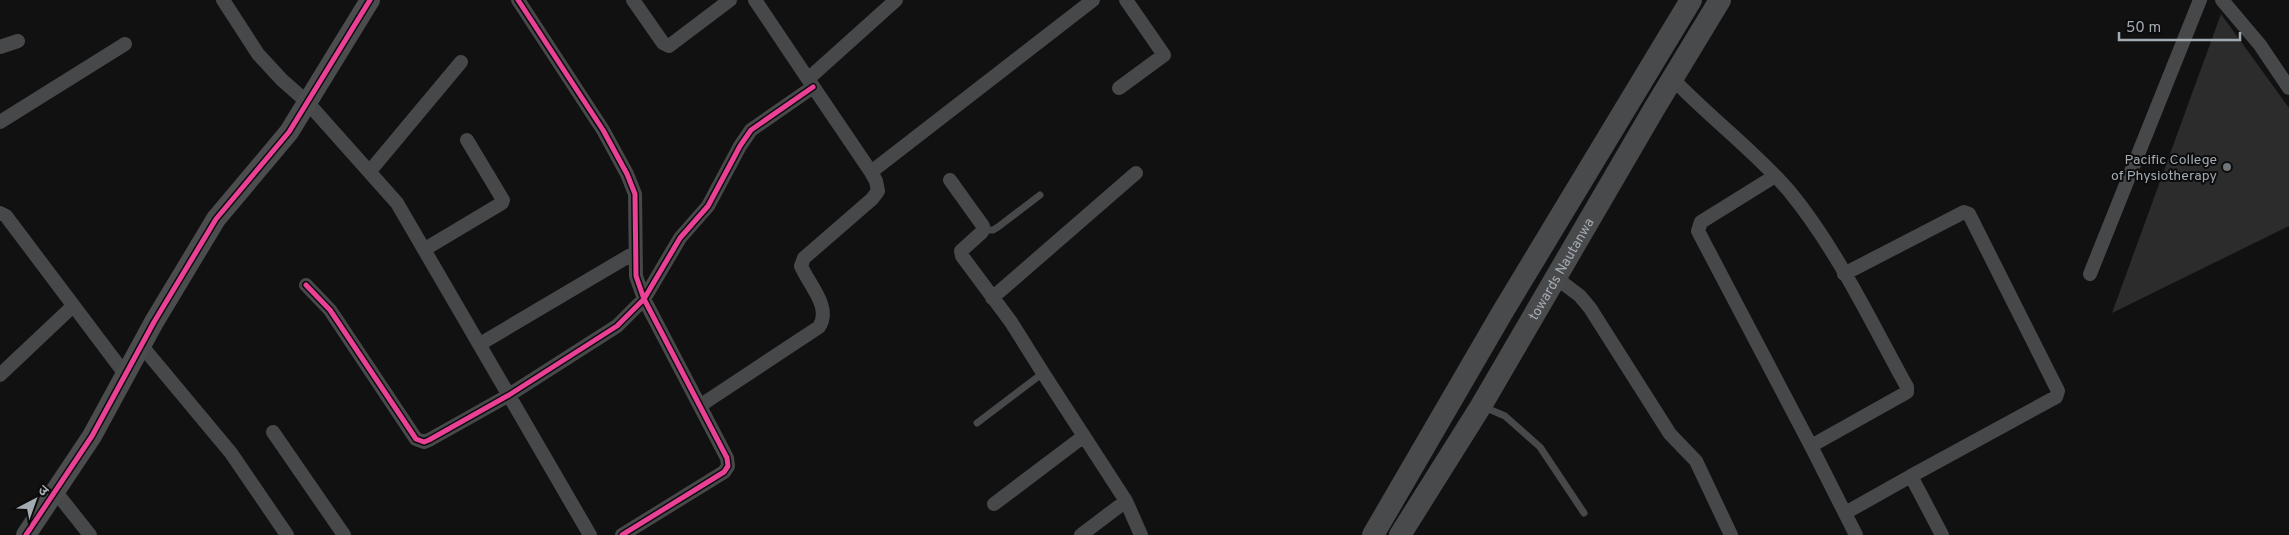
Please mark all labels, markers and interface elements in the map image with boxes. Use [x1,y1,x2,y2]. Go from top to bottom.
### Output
scale bar [2119,10,2240,42]
text: 50 m [2126,19,2161,38]
place label: Pacific College of Physiotherapy [2111,152,2217,185]
marker: Pacific College of Physiotherapy [2221,161,2233,173]
street label: towards Nautanwa [1526,215,1599,324]
north arrow [10,475,60,525]
text: उ [34,482,52,501]

